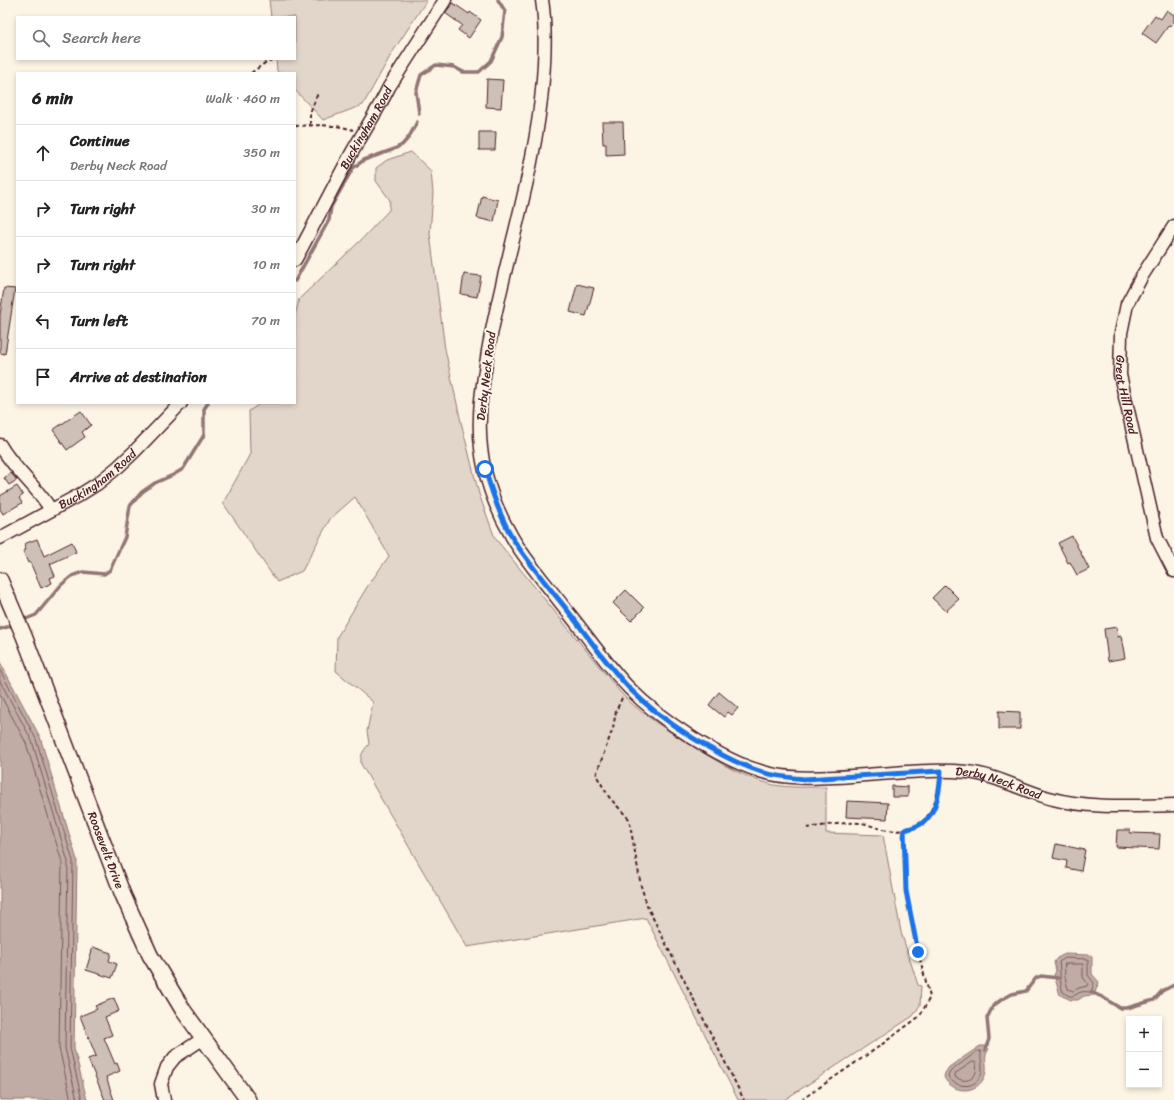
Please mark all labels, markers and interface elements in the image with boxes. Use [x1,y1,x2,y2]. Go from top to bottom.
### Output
search box [16,16,296,60]
text: Search here [62,25,141,51]
icon: search [30,27,52,49]
street label: Buckingham Road [334,81,399,173]
text: 6 min [32,83,73,113]
text: Walk · 460 m [206,87,280,110]
text: Continue [70,128,130,154]
text: 350 m [243,141,280,164]
icon: ahead [32,142,54,164]
text: Derby Neck Road [70,154,167,177]
text: Turn right [70,196,135,222]
text: 30 m [251,197,280,220]
icon: right [32,198,54,220]
text: Turn right [70,252,135,278]
text: 10 m [253,253,280,276]
icon: right [32,254,54,276]
text: Turn left [70,308,128,334]
text: 70 m [251,309,280,332]
icon: left [32,310,54,332]
street label: Derby Neck Road [470,330,502,422]
street label: Great Hill Road [1109,355,1144,437]
text: Arrive at destination [70,364,207,390]
icon: arrive [32,366,54,388]
street label: Buckingham Road [54,443,143,515]
route start [476,460,494,478]
street label: Derby Neck Road [955,760,1045,806]
street label: Roosevelt Drive [81,808,131,892]
route end [909,943,927,961]
map controls [1126,1016,1162,1088]
button: + [1126,1016,1162,1052]
button: − [1126,1052,1162,1088]

